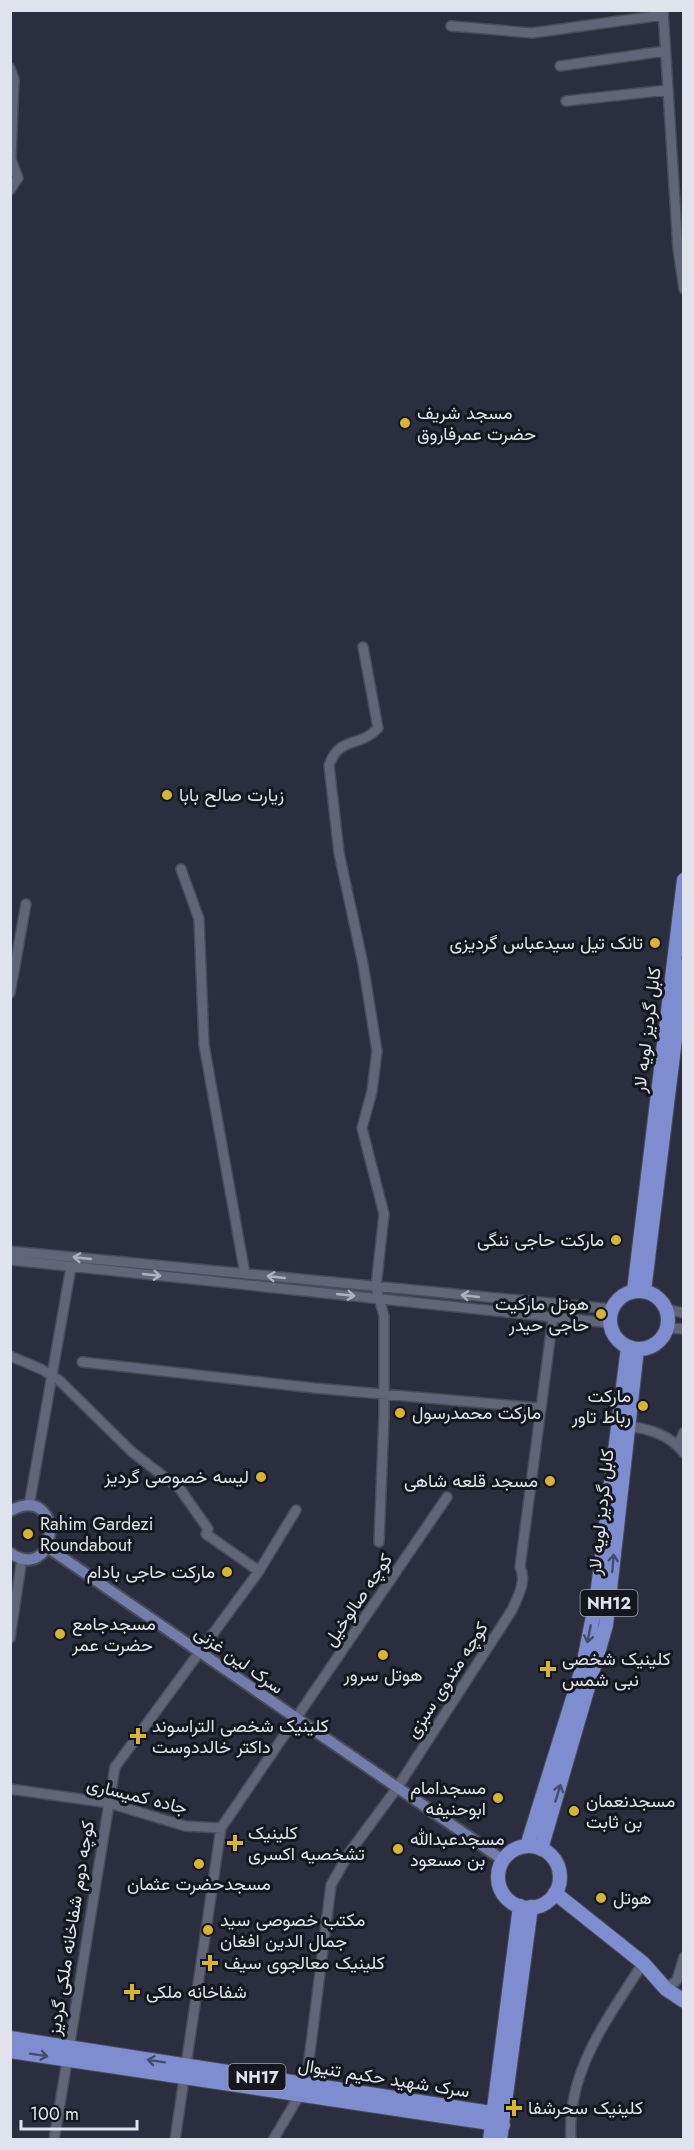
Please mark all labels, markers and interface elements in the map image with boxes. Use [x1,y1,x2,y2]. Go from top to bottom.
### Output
place label: مسجد شریف حضرت عمرفاروق [417,400,536,447]
marker: مسجد شریف حضرت عمرفاروق [398,416,412,430]
place label: زیارت صالح بابا [179,782,284,808]
marker: زیارت صالح بابا [160,788,174,802]
place label: تانک تیل سیدعباس گردیزی [449,930,643,956]
marker: تانک تیل سیدعباس گردیزی [648,936,662,950]
street label: کابل گردیز لویه لار [626,966,668,1095]
place label: مارکت حاجی ننگی [477,1227,604,1253]
marker: مارکت حاجی ننگی [609,1233,623,1247]
one-way arrow [72,1252,92,1263]
one-way arrow [142,1270,162,1281]
one-way arrow [266,1271,286,1282]
one-way arrow [336,1290,356,1301]
one-way arrow [460,1290,480,1301]
place label: هوتل مارکیت حاجی حیدر [495,1291,589,1338]
marker: هوتل مارکیت حاجی حیدر [594,1307,608,1321]
place label: مارکت رباط تاور [571,1383,631,1430]
marker: مارکت رباط تاور [636,1399,650,1413]
place label: مارکت محمدرسول [412,1400,541,1426]
marker: مارکت محمدرسول [393,1406,407,1420]
street label: کابل گردیز لویه لار [581,1448,621,1577]
place label: لیسه خصوصی گردیز [103,1464,249,1490]
place label: مسجد قلعه شاهی [404,1468,538,1494]
marker: لیسه خصوصی گردیز [254,1470,268,1484]
marker: مسجد قلعه شاهی [543,1474,557,1488]
place label: Rahim Gardezi Roundabout [40,1511,153,1558]
marker: Rahim Gardezi Roundabout [21,1527,35,1541]
street label: کوچه صالوخیل [317,1548,399,1652]
one-way arrow [608,1554,619,1573]
place label: مارکت حاجی بادام [87,1559,215,1585]
marker: مارکت حاجی بادام [220,1565,234,1579]
road number: NH12 [580,1590,638,1616]
place label: مسجدجامع حضرت عمر [71,1611,156,1658]
street label: کوچه مندوی سبزی [400,1617,494,1743]
street label: سرک لین غزنی [189,1620,289,1700]
one-way arrow [583,1624,594,1643]
marker: مسجدجامع حضرت عمر [53,1627,67,1641]
place label: کلینیک شخصی نبی شمس [562,1646,671,1693]
marker: هوتل سرور [376,1648,390,1662]
marker: کلینیک شخصی نبی شمس [539,1660,557,1678]
place label: هوتل سرور [343,1662,422,1688]
place label: کلینیک شخصی التراسوند داکتر خالددوست [152,1713,329,1760]
marker: کلینیک شخصی التراسوند داکتر خالددوست [129,1727,147,1745]
street label: جاده کمیساری [84,1771,190,1821]
place label: مسجدامام ابوحنیفه [410,1775,486,1822]
one-way arrow [553,1784,564,1803]
place label: مسجدنعمان بن ثابت [586,1788,675,1835]
marker: مسجدامام ابوحنیفه [491,1791,505,1805]
marker: مسجدنعمان بن ثابت [567,1804,581,1818]
street label: کوچه دوم شفاخانه ملکی گردیز [41,1819,101,2038]
place label: کلینیک تشخصیه اکسری [248,1820,365,1867]
place label: مسجدعبدالله بن مسعود [410,1826,505,1873]
marker: کلینیک تشخصیه اکسری [226,1834,244,1852]
marker: مسجدعبدالله بن مسعود [391,1842,405,1856]
marker: مسجدحضرت عثمان [192,1857,206,1871]
place label: مسجدحضرت عثمان [127,1871,271,1897]
place label: هوتل [613,1885,652,1911]
marker: هوتل [594,1891,608,1905]
place label: مکتب خصوصی سید جمال الدین افغان [220,1907,365,1954]
marker: مکتب خصوصی سید جمال الدین افغان [201,1923,215,1937]
place label: کلینیک معالجوی سیف [224,1950,385,1976]
marker: کلینیک معالجوی سیف [201,1954,219,1972]
place label: شفاخانه ملکی [146,1979,247,2005]
marker: شفاخانه ملکی [123,1983,141,2001]
one-way arrow [28,2050,48,2061]
street label: سرک شهید حکیم تنیوال [296,2052,472,2104]
one-way arrow [146,2055,166,2066]
road number: NH17 [228,2064,286,2090]
scale bar [21,2093,136,2131]
place label: کلینیک سحرشفا [528,2095,643,2121]
marker: کلینیک سحرشفا [505,2099,523,2117]
text: 100 m [30,2101,79,2127]

